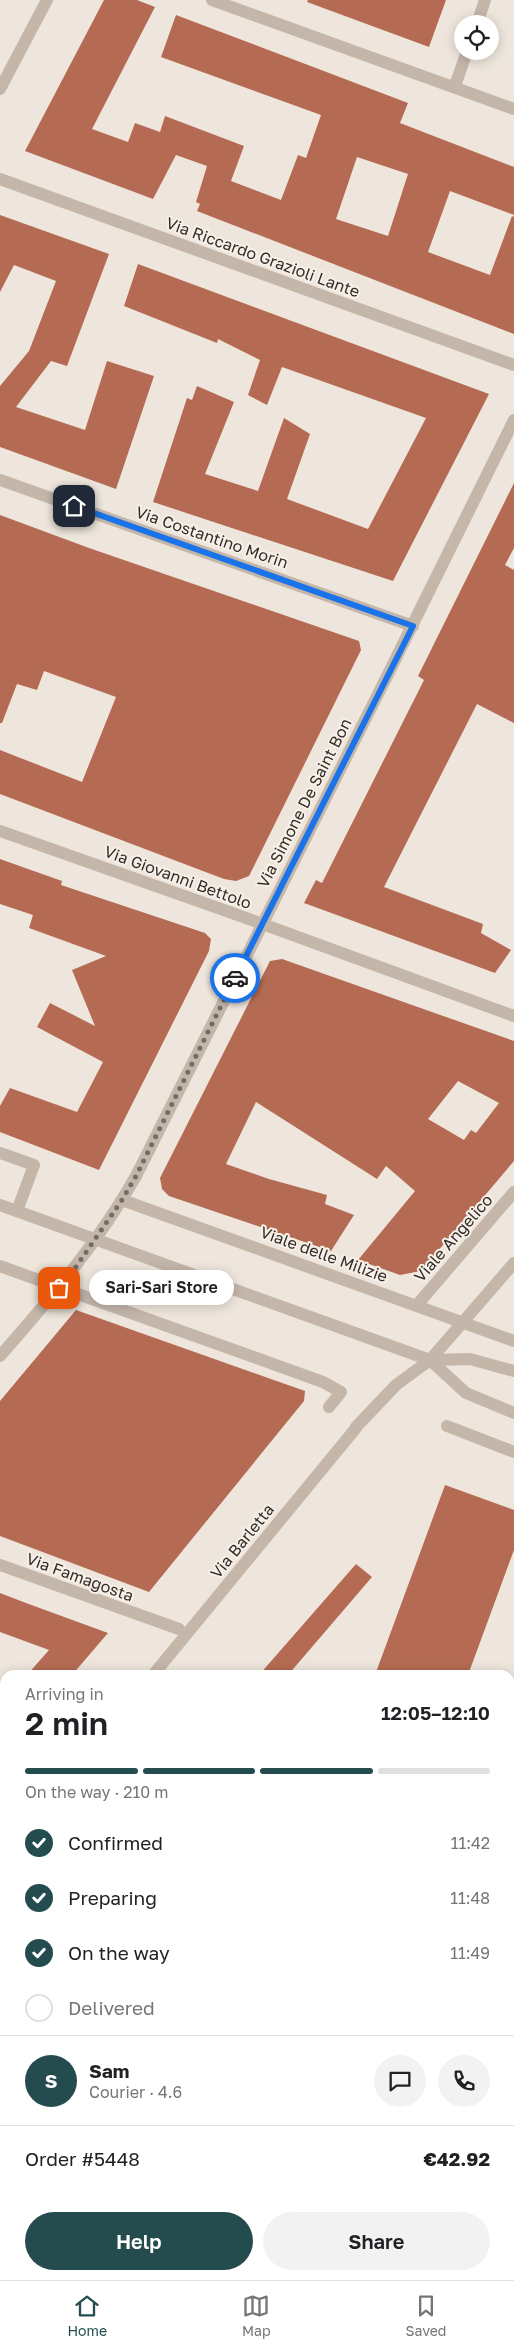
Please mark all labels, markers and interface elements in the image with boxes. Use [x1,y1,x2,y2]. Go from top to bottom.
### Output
map controls [454,15,499,60]
button: locate [454,15,499,60]
street label: Via Riccardo Grazioli Lante [163,213,363,301]
pin [53,485,95,527]
icon: home [60,492,88,520]
street label: Via Costantino Morin [133,502,291,572]
street label: Via Simone De Saint Bon [252,715,356,891]
street label: Via Giovanni Bettolo [102,841,254,913]
courier [210,953,260,1003]
icon: car [221,964,249,992]
street label: Viale Angelico [409,1190,497,1286]
street label: Viale delle Milizie [258,1222,390,1286]
pin [38,1267,80,1309]
callout: Sari-Sari Store [89,1270,234,1306]
icon: bag [45,1274,73,1302]
text: Sari-Sari Store [105,1277,218,1297]
street label: Via Barletta [206,1500,278,1582]
street label: Via Famagosta [24,1548,136,1606]
text: Arriving in [25,1684,104,1704]
text: 12:05–12:10 [381,1701,490,1724]
text: 2 min [25,1704,108,1742]
text: On the way · 210 m [25,1782,168,1802]
icon: check [25,1829,53,1857]
text: Confirmed [68,1831,163,1854]
text: 11:42 [451,1833,490,1853]
icon: check [25,1884,53,1912]
text: Preparing [68,1886,157,1909]
text: 11:48 [450,1888,490,1908]
icon: check [25,1939,53,1967]
text: On the way [68,1941,170,1964]
text: 11:49 [450,1943,490,1963]
text: Delivered [68,1996,155,2019]
button: chat [374,2055,426,2107]
button: phone [438,2055,490,2107]
text: Sam [89,2059,129,2082]
text: S [45,2069,57,2092]
text: Courier · 4.6 [89,2082,182,2102]
text: Order #5448 [25,2147,140,2170]
text: €42.92 [423,2147,490,2170]
button: Help [25,2212,253,2270]
button: Share [263,2212,490,2270]
tab: Home [67,2292,107,2339]
tab: Map [242,2292,271,2339]
tab: Saved [406,2292,446,2339]

